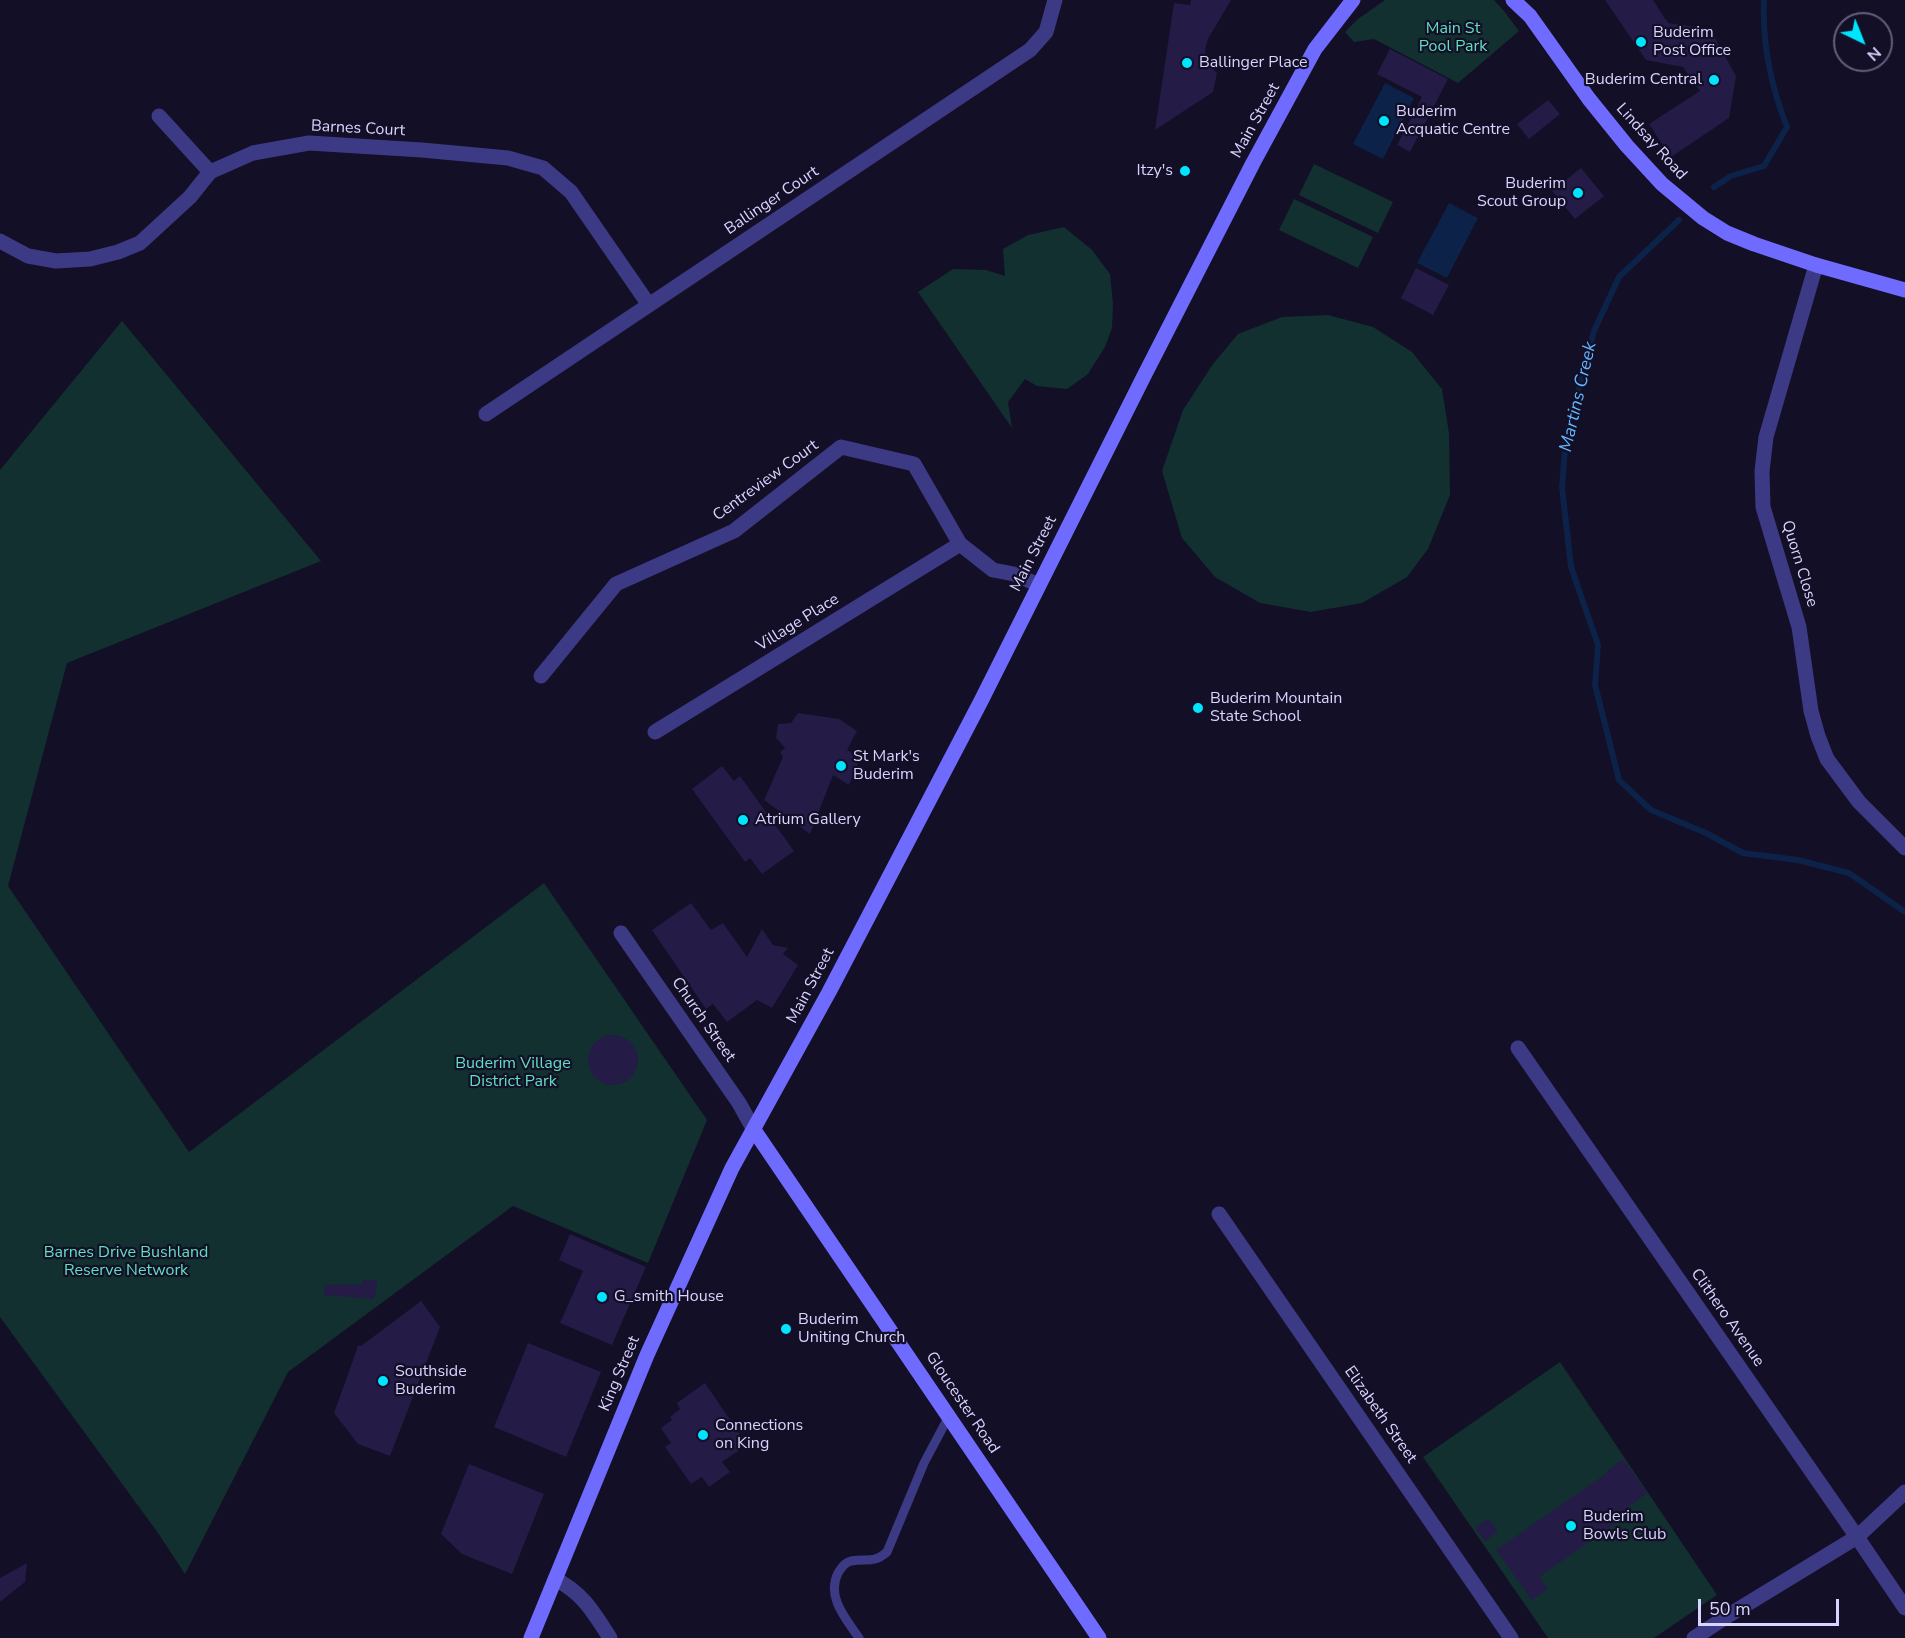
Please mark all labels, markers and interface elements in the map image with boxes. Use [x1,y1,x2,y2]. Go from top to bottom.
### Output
north arrow [1833,12,1893,72]
park label: Main St Pool Park [1419,19,1487,57]
place label: Buderim Post Office [1653,23,1731,61]
marker: Buderim Post Office [1634,35,1648,49]
text: N [1862,42,1886,66]
place label: Ballinger Place [1199,53,1307,73]
marker: Ballinger Place [1180,56,1194,70]
place label: Buderim Central [1585,70,1702,90]
marker: Buderim Central [1707,73,1721,87]
street label: Main Street [1228,80,1284,162]
street label: Lindsay Road [1612,100,1690,184]
place label: Buderim Acquatic Centre [1396,102,1510,140]
marker: Buderim Acquatic Centre [1377,114,1391,128]
street label: Barnes Court [310,117,406,141]
place label: Itzy's [1137,161,1173,181]
street label: Ballinger Court [721,163,823,239]
marker: Itzy's [1178,164,1192,178]
place label: Buderim Scout Group [1477,174,1566,212]
marker: Buderim Scout Group [1571,186,1585,200]
water label: Martins Creek [1556,340,1602,454]
street label: Centreview Court [710,436,822,526]
street label: Main Street [1007,513,1061,595]
street label: Quorn Close [1777,518,1821,610]
street label: Village Place [753,590,843,656]
place label: Buderim Mountain State School [1210,689,1342,727]
marker: Buderim Mountain State School [1191,701,1205,715]
place label: St Mark's Buderim [853,747,920,785]
marker: St Mark's Buderim [834,759,848,773]
place label: Atrium Gallery [755,810,861,830]
marker: Atrium Gallery [736,813,750,827]
street label: Main Street [783,945,839,1027]
street label: Church Street [667,974,739,1066]
park label: Buderim Village District Park [455,1054,571,1092]
park label: Barnes Drive Bushland Reserve Network [44,1243,208,1281]
street label: Clithero Avenue [1686,1265,1768,1371]
place label: G_smith House [614,1287,724,1307]
marker: G_smith House [595,1290,609,1304]
place label: Buderim Uniting Church [798,1310,905,1348]
marker: Buderim Uniting Church [779,1322,793,1336]
street label: King Street [596,1333,644,1415]
street label: Gloucester Road [921,1348,1003,1458]
place label: Southside Buderim [395,1362,467,1400]
street label: Elizabeth Street [1339,1363,1421,1467]
marker: Southside Buderim [376,1374,390,1388]
place label: Connections on King [715,1416,803,1454]
marker: Connections on King [696,1428,710,1442]
place label: Buderim Bowls Club [1583,1507,1666,1545]
marker: Buderim Bowls Club [1564,1519,1578,1533]
scale bar [1701,1587,1842,1625]
text: 50 m [1709,1597,1751,1621]

